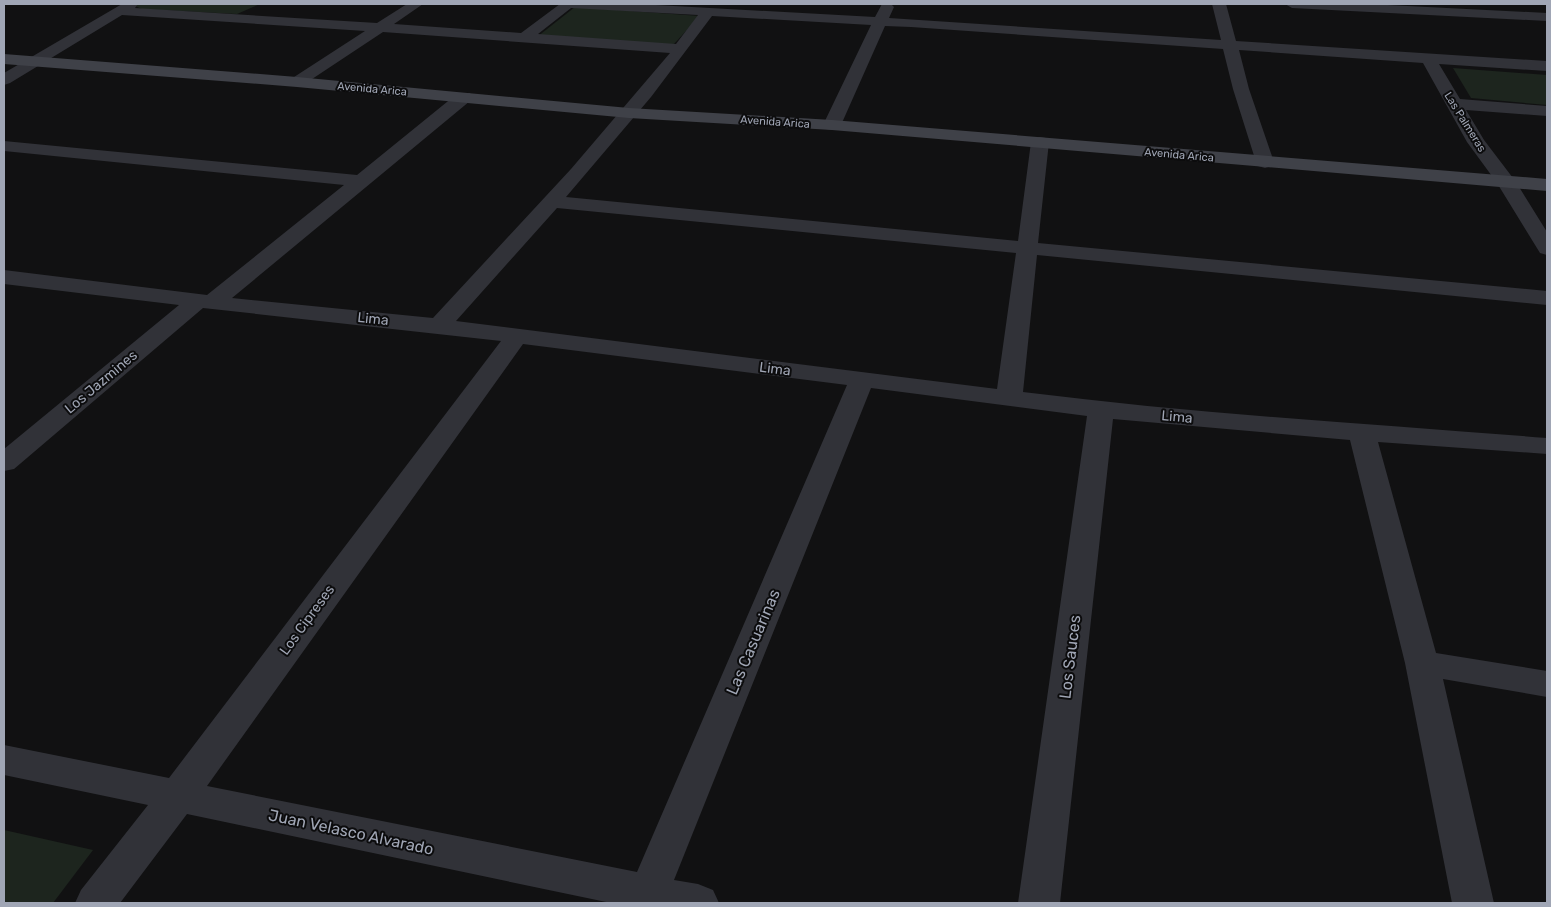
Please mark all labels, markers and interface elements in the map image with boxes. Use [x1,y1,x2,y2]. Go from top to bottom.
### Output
street label: Avenida Arica [337,79,407,99]
street label: Las Palmeras [1441,90,1489,155]
street label: Avenida Arica [740,113,810,131]
street label: Avenida Arica [1144,145,1214,165]
street label: Lima [356,309,390,329]
street label: Los Jazmines [61,347,141,417]
street label: Lima [758,359,792,379]
street label: Lima [1161,407,1193,427]
street label: Los Cipreses [276,582,338,658]
street label: Las Casuarinas [722,586,784,698]
street label: Los Sauces [1055,614,1085,700]
street label: Juan Velasco Alvarado [267,805,435,859]

